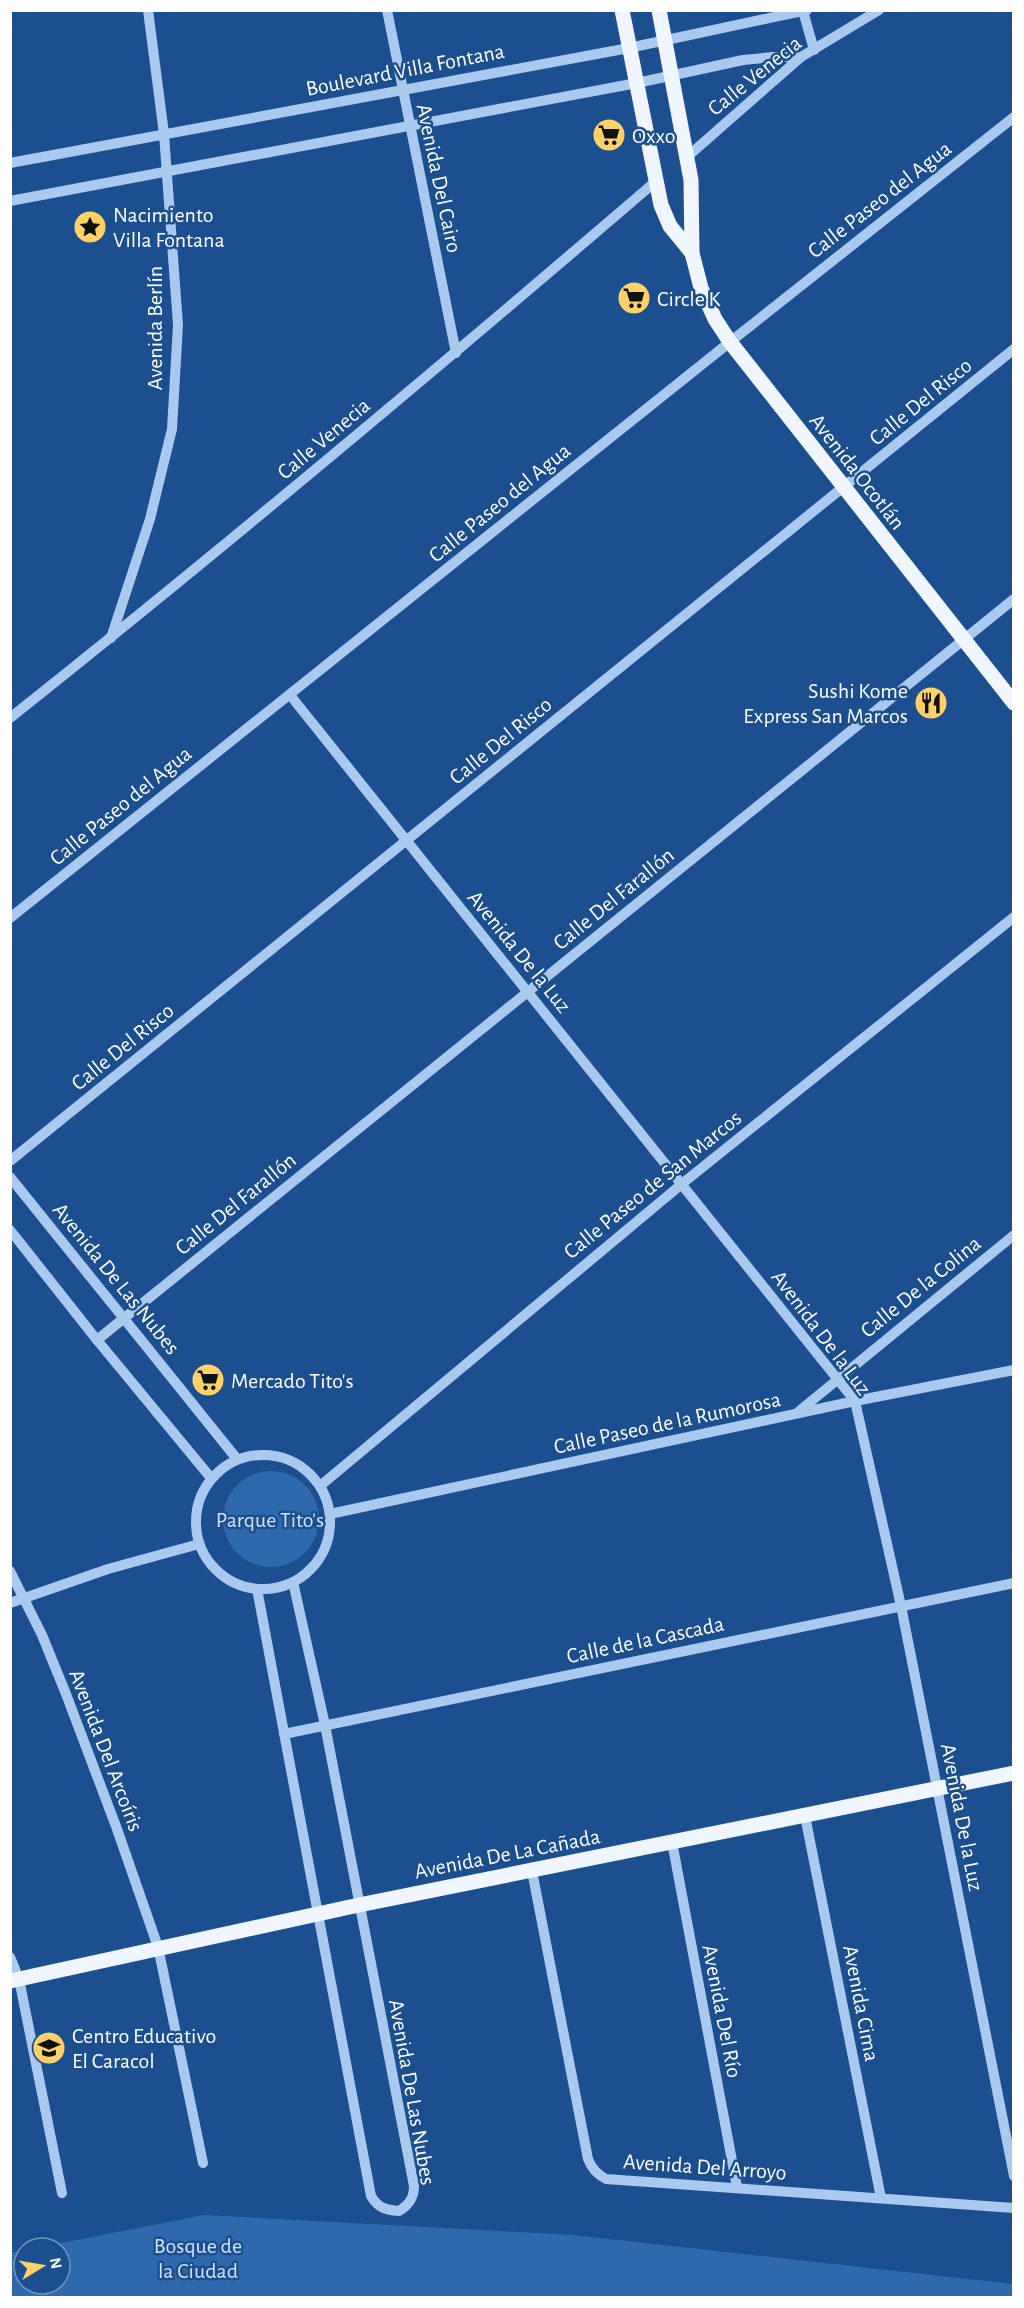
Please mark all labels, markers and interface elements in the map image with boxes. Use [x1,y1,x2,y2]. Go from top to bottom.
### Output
street label: Calle Venecia [704,32,806,120]
street label: Boulevard Villa Fontana [304,40,506,100]
street label: Avenida Del Cairo [413,102,466,255]
supermarket icon: Oxxo [591,117,627,153]
place label: Oxxo [632,125,676,147]
street label: Calle Paseo del Agua [804,137,956,262]
place label: Nacimiento Villa Fontana [113,204,225,251]
place icon: Nacimiento Villa Fontana [72,209,108,245]
street label: Avenida Berlín [144,266,166,390]
supermarket icon: Circle K [616,280,652,316]
place label: Circle K [657,288,722,310]
street label: Calle Del Risco [865,354,976,450]
street label: Calle Venecia [273,394,374,484]
street label: Avenida Ocotlán [805,410,909,534]
street label: Calle Paseo del Agua [425,439,575,567]
place label: Sushi Kome Express San Marcos [743,680,908,727]
restaurant icon: Sushi Kome Express San Marcos [913,685,949,721]
street label: Calle Del Risco [445,693,556,789]
street label: Calle Paseo del Agua [46,742,196,870]
street label: Calle Del Farallón [549,844,678,954]
street label: Avenida De la Luz [463,886,575,1017]
street label: Calle Del Risco [67,999,178,1095]
street label: Calle Paseo de San Marcos [560,1106,746,1263]
street label: Calle Del Farallón [171,1149,300,1259]
street label: Avenida De Las Nubes [49,1199,184,1359]
street label: Calle De la Colina [856,1232,985,1342]
street label: Avenida De la Luz [767,1266,875,1399]
supermarket icon: Mercado Tito's [190,1362,226,1398]
place label: Mercado Tito's [231,1370,354,1392]
street label: Calle Paseo de la Rumorosa [552,1388,783,1458]
park label: Parque Tito's [216,1509,324,1531]
street label: Calle de la Cascada [565,1613,726,1667]
street label: Avenida Del Arcoíris [65,1666,147,1834]
street label: Avenida De la Luz [937,1742,987,1893]
street label: Avenida De La Cañada [412,1825,602,1883]
street label: Avenida Del Río [698,1943,746,2080]
street label: Avenida Cima [839,1943,883,2063]
street label: Avenida De Las Nubes [385,1998,439,2187]
place label: Centro Educativo El Caracol [72,2025,216,2072]
school or university icon: Centro Educativo El Caracol [31,2030,67,2066]
street label: Avenida Del Arroyo [622,2150,787,2184]
park label: Bosque de la Ciudad [154,2235,242,2282]
north arrow [12,2236,72,2296]
text: N [47,2256,65,2270]

